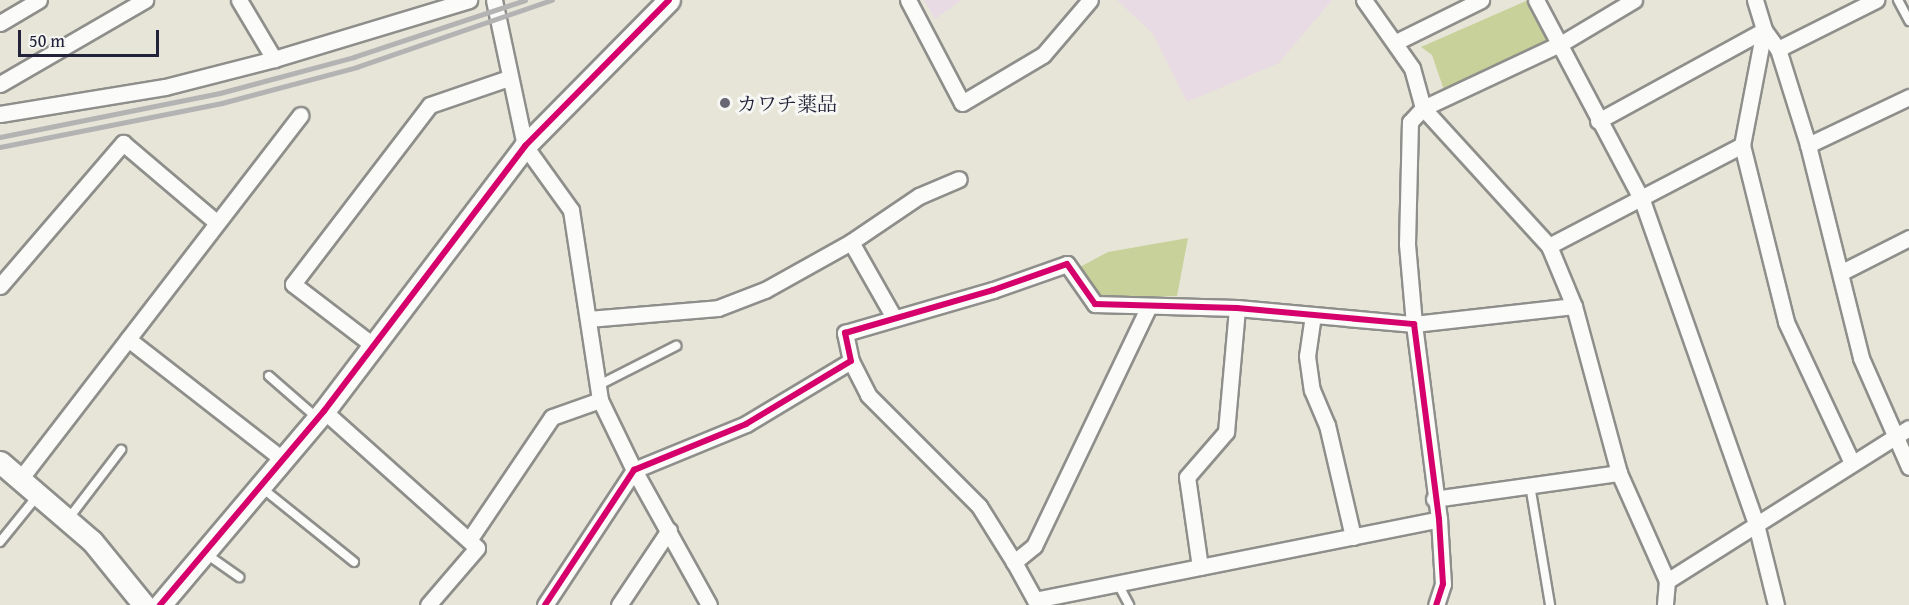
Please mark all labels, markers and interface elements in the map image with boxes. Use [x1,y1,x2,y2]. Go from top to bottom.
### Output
scale bar [21,18,162,56]
text: 50 m [29,27,65,54]
place label: カワチ薬品 [737,91,837,115]
marker: カワチ薬品 [718,96,732,110]

